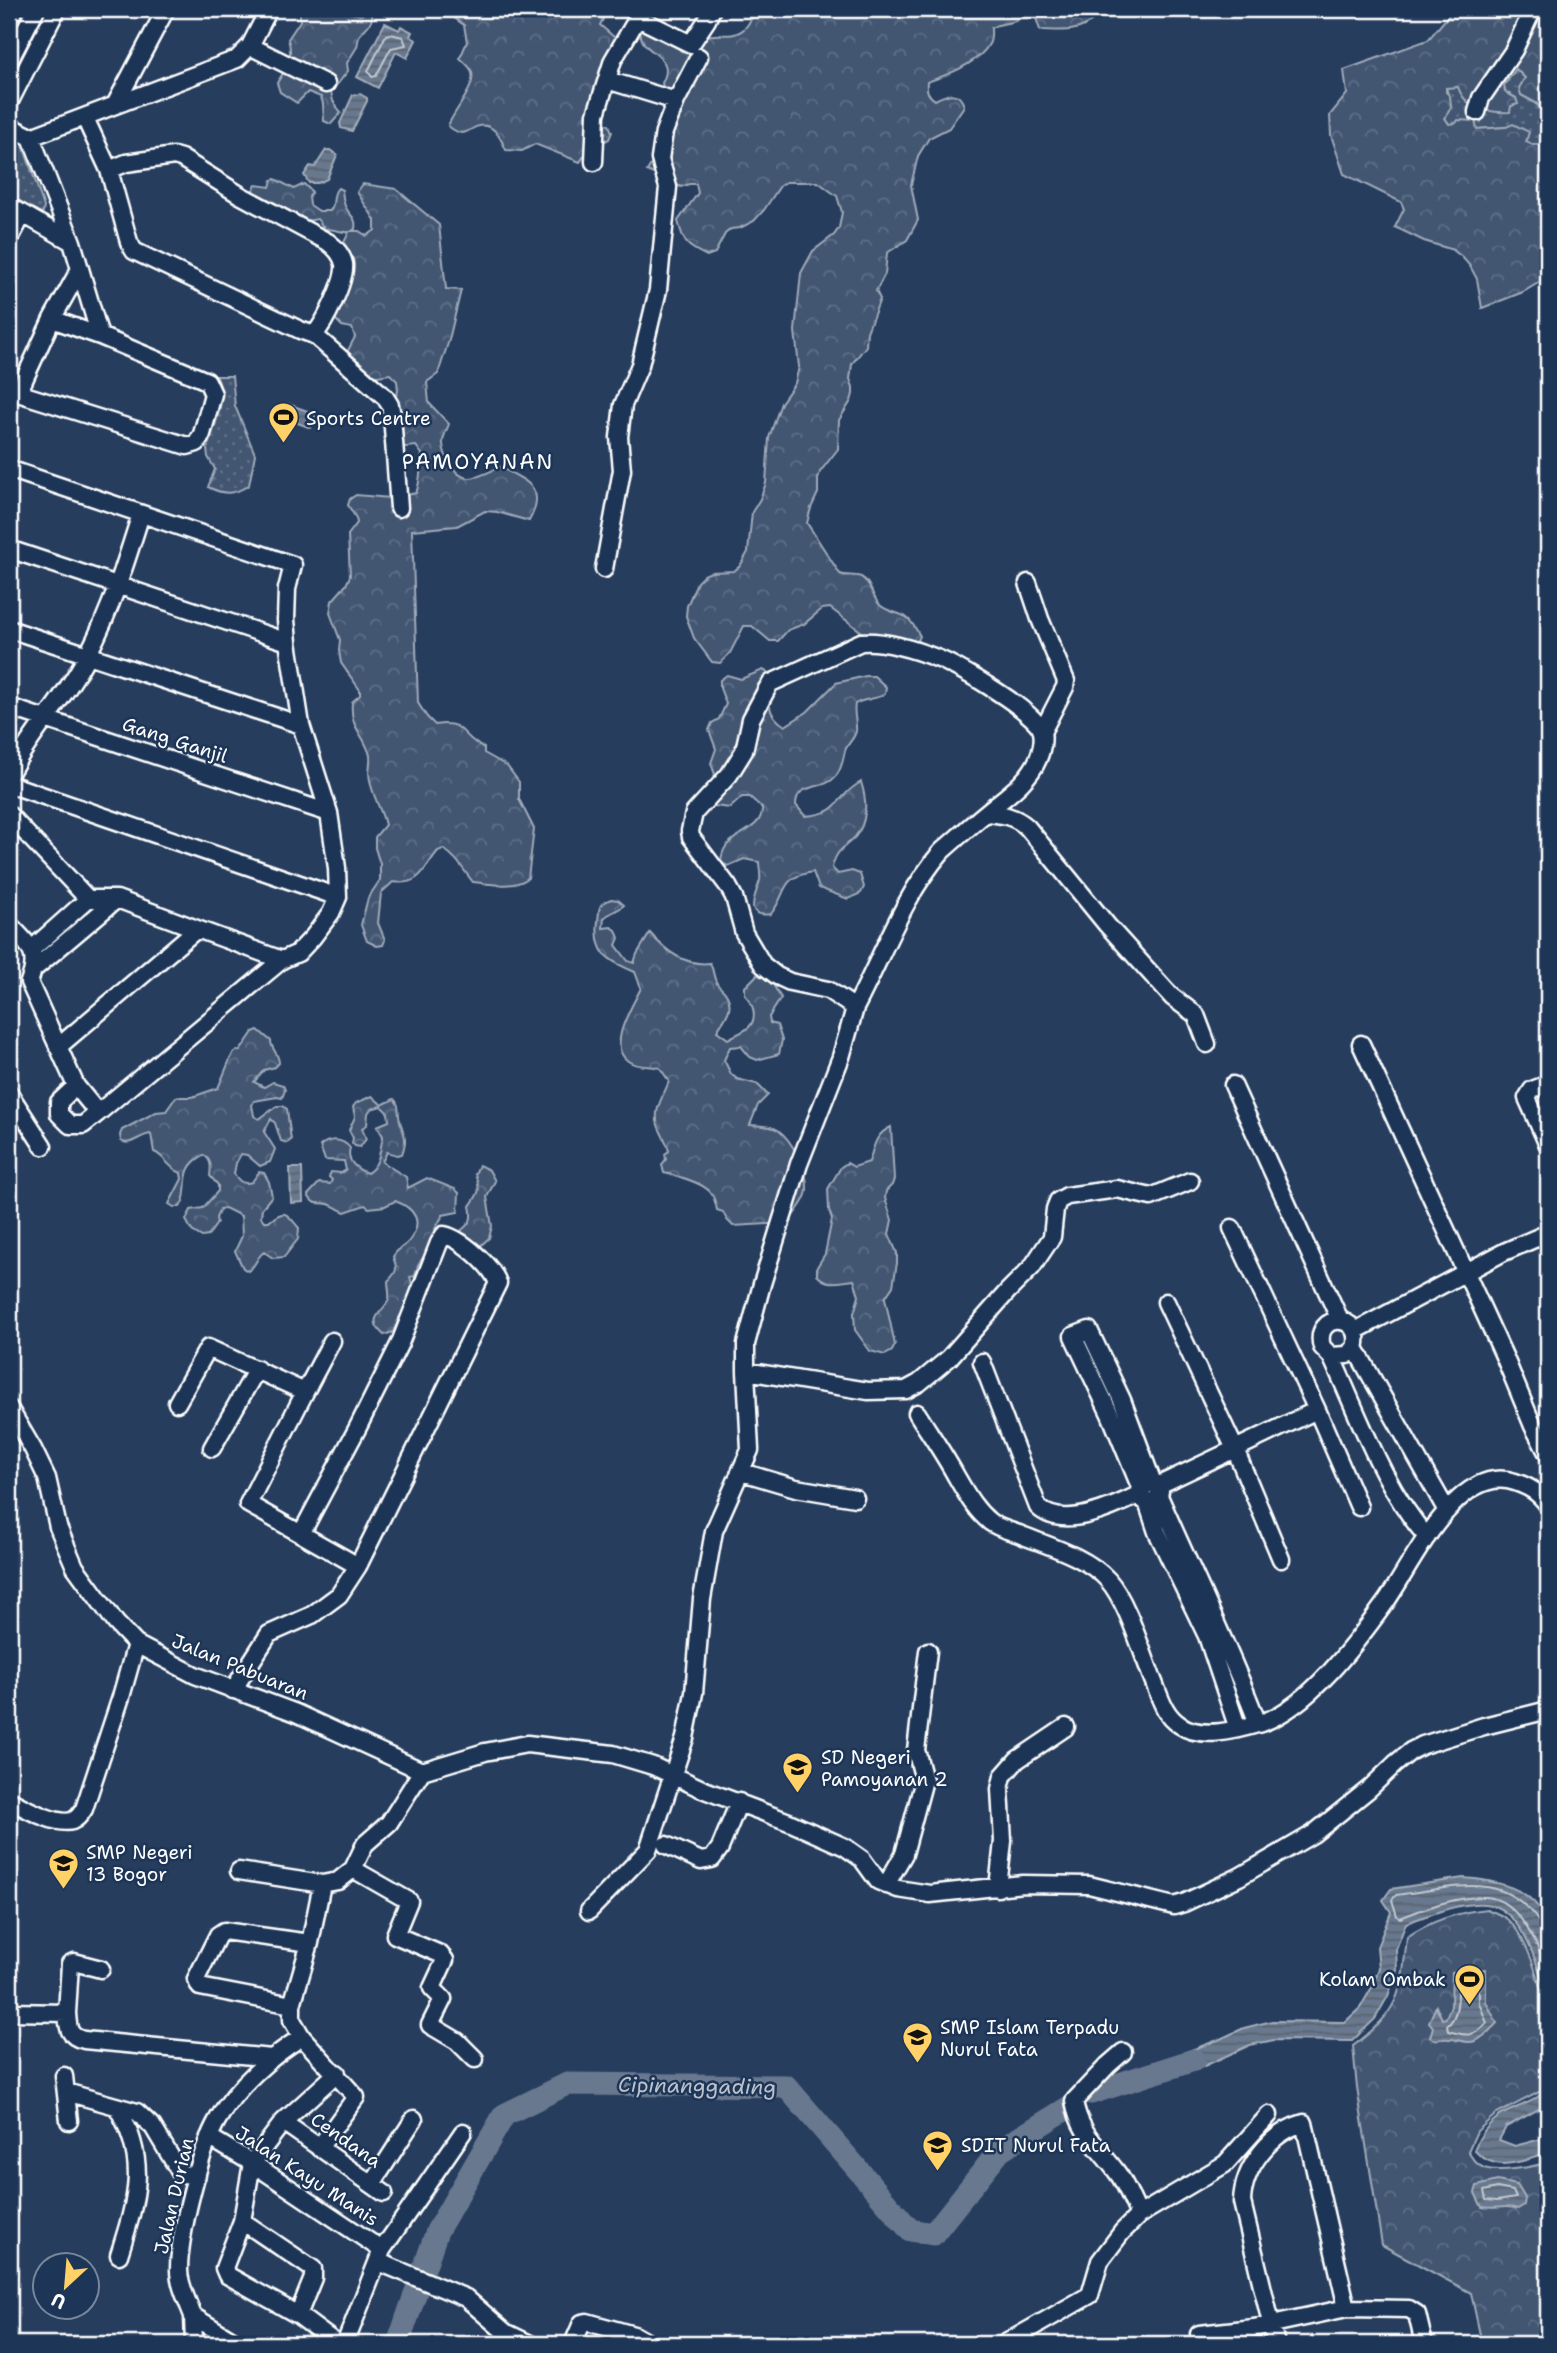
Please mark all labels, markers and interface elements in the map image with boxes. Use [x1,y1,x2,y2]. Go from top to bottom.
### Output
sports icon: Sports Centre [266,401,300,445]
place label: Sports Centre [306,406,431,431]
district label: PAMOYANAN [402,448,554,476]
street label: Gang Ganjil [119,711,231,769]
street label: Jalan Pabuaran [168,1628,312,1706]
place label: SD Negeri Pamoyanan 2 [821,1745,948,1792]
school or university icon: SD Negeri Pamoyanan 2 [781,1751,815,1795]
place label: SMP Negeri 13 Bogor [86,1840,193,1887]
school or university icon: SMP Negeri 13 Bogor [46,1846,80,1890]
sports icon: Kolam Ombak [1452,1962,1486,2006]
place label: Kolam Ombak [1319,1967,1446,1992]
place label: SMP Islam Terpadu Nurul Fata [940,2015,1119,2062]
school or university icon: SMP Islam Terpadu Nurul Fata [900,2021,934,2065]
water label: Cipinanggading [618,2071,776,2101]
street label: Cendana [306,2107,386,2173]
street label: Jalan Kayu Manis [231,2120,383,2232]
school or university icon: SDIT Nurul Fata [921,2128,955,2172]
place label: SDIT Nurul Fata [961,2133,1111,2158]
street label: Jalan Durian [148,2135,200,2257]
north arrow [32,2252,102,2322]
text: U [47,2287,70,2315]

